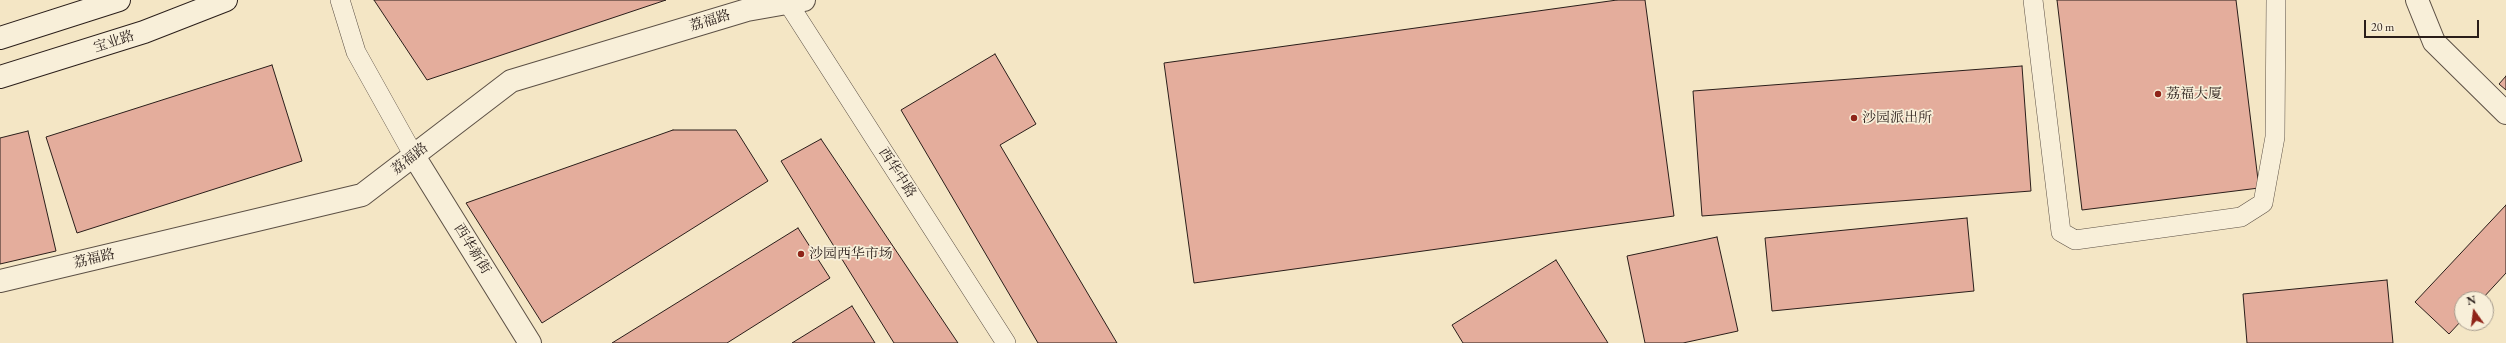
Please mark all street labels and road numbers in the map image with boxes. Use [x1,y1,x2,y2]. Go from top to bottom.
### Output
street label: 荔福路 [687,7,733,35]
street label: 宝业路 [91,28,137,56]
street label: 荔福路 [388,139,432,179]
street label: 西华中路 [875,145,919,201]
street label: 西华新街 [450,221,494,277]
street label: 荔福路 [72,246,116,272]

